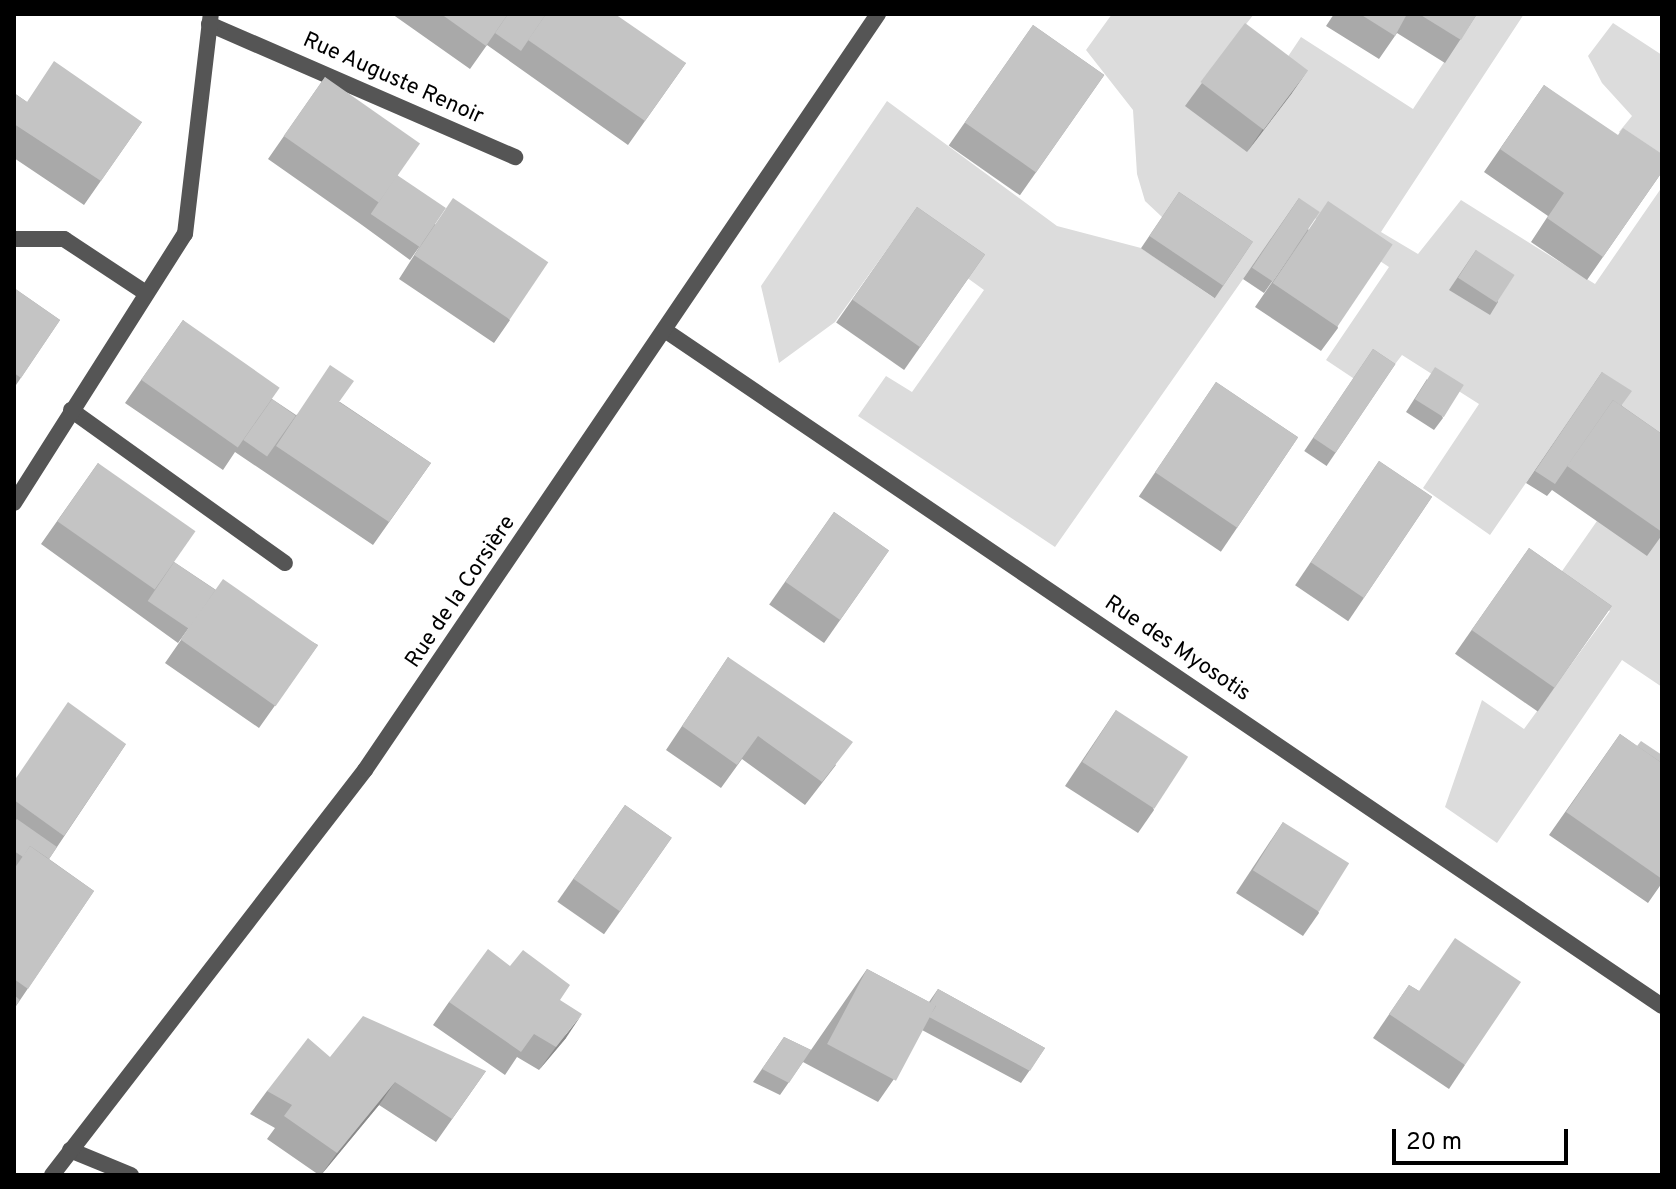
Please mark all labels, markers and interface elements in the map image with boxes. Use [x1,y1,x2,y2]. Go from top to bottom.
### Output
street label: Rue Auguste Renoir [298,27,488,131]
street label: Rue de la Corsière [400,511,522,673]
street label: Rue des Myosotis [1099,590,1255,708]
scale bar [1396,1113,1572,1163]
text: 20 m [1406,1128,1462,1158]

